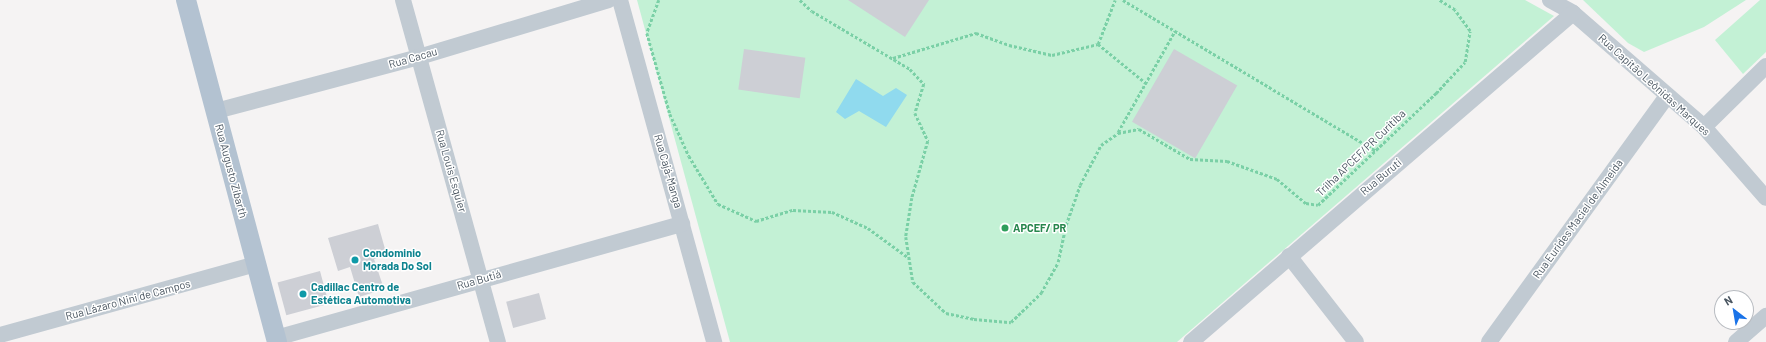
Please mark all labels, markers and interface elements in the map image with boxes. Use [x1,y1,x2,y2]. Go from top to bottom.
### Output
street label: Rua Capitão Leônidas Marques [1596,31,1712,139]
street label: Rua Cacau [387,45,439,71]
street label: Trilha APCEF/PR Curitiba [1314,107,1408,199]
street label: Rua Augusto Zibarth [212,123,250,219]
street label: Rua Louis Esquier [433,128,469,214]
street label: Rua Cajá-Manga [651,133,685,209]
street label: Rua Buruti [1358,156,1404,198]
street label: Rua Eurides Maciel de Almeida [1530,157,1626,281]
place label: APCEF/ PR [1013,221,1066,235]
marker: APCEF/ PR [1000,223,1010,233]
place label: Condominio Morada Do Sol [363,247,432,273]
marker: Condominio Morada Do Sol [350,255,360,265]
street label: Rua Butiá [455,267,503,293]
street label: Rua Lázaro Nini de Campos [64,277,192,323]
place label: Cadillac Centro de Estética Automotiva [311,281,411,307]
marker: Cadillac Centro de Estética Automotiva [298,289,308,299]
north arrow [1714,290,1754,330]
text: N [1722,293,1735,308]

